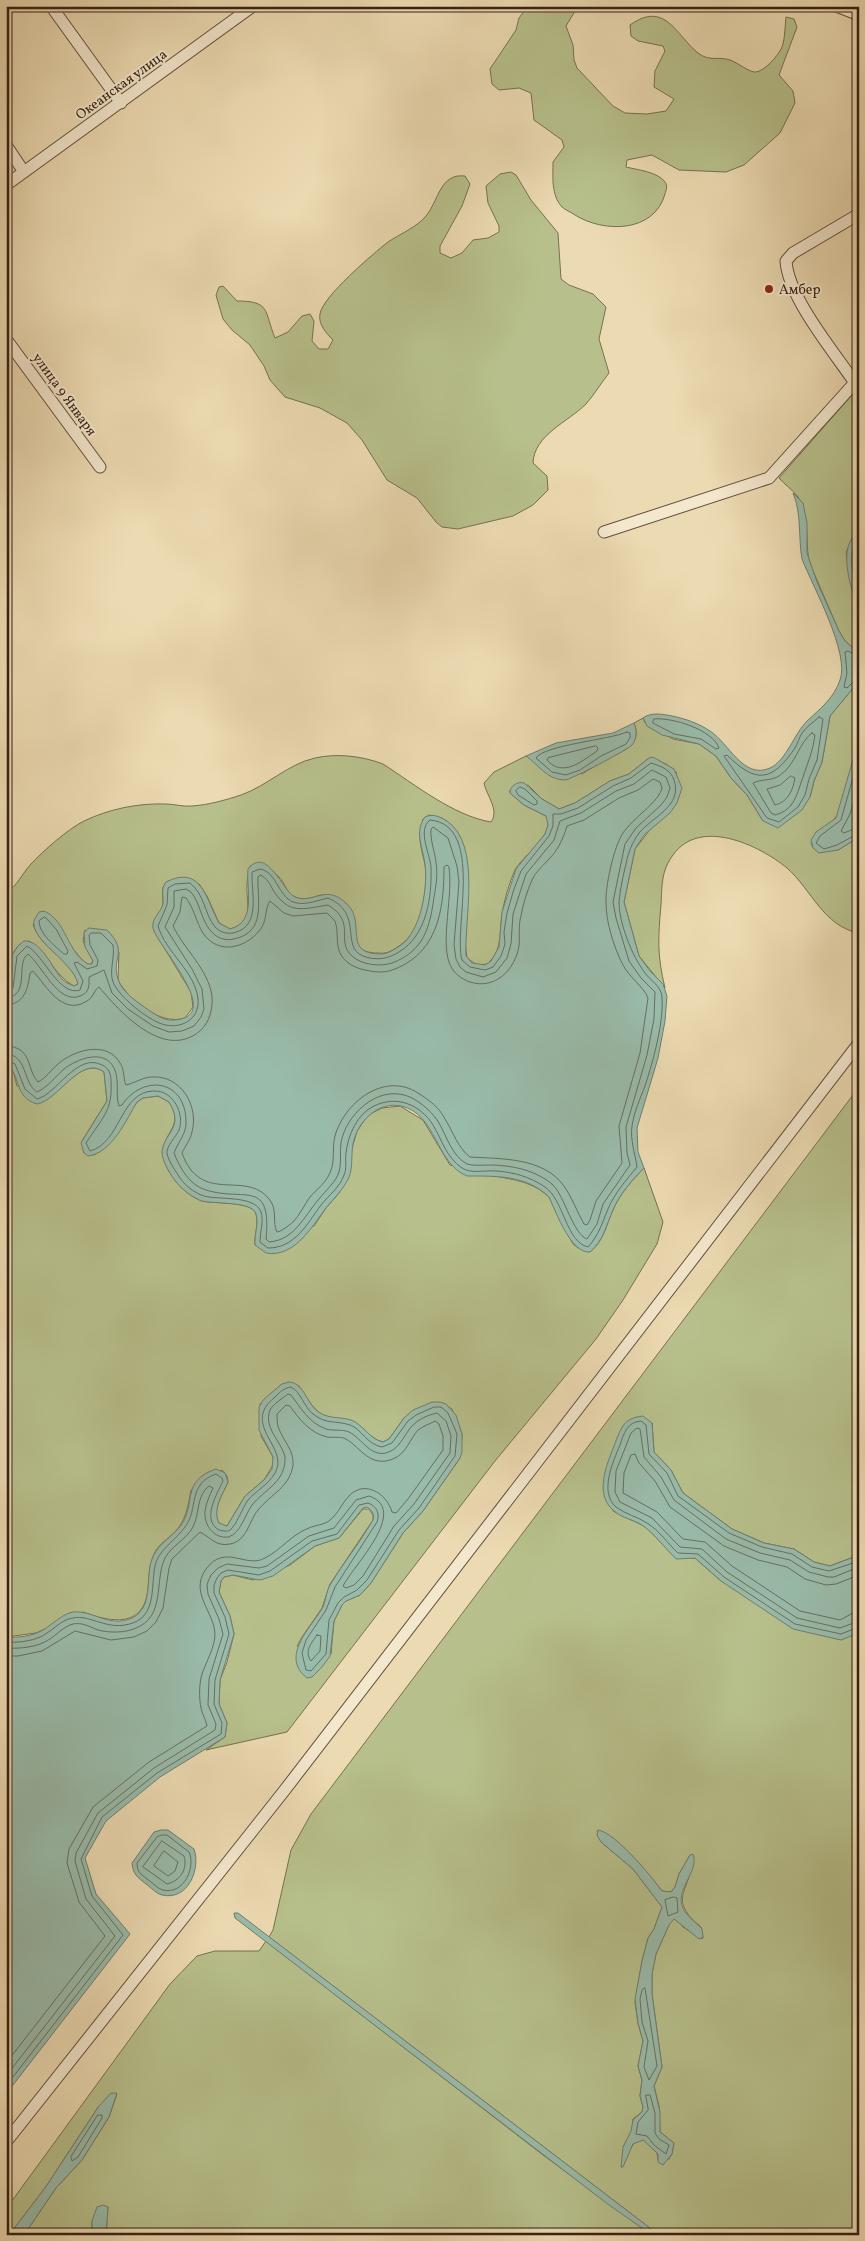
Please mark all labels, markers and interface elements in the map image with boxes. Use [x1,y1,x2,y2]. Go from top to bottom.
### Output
street label: Океанская улица [72,45,172,125]
place label: Амбер [779,281,821,300]
marker: Амбер [763,283,775,295]
street label: улица 9 Января [27,350,100,440]

